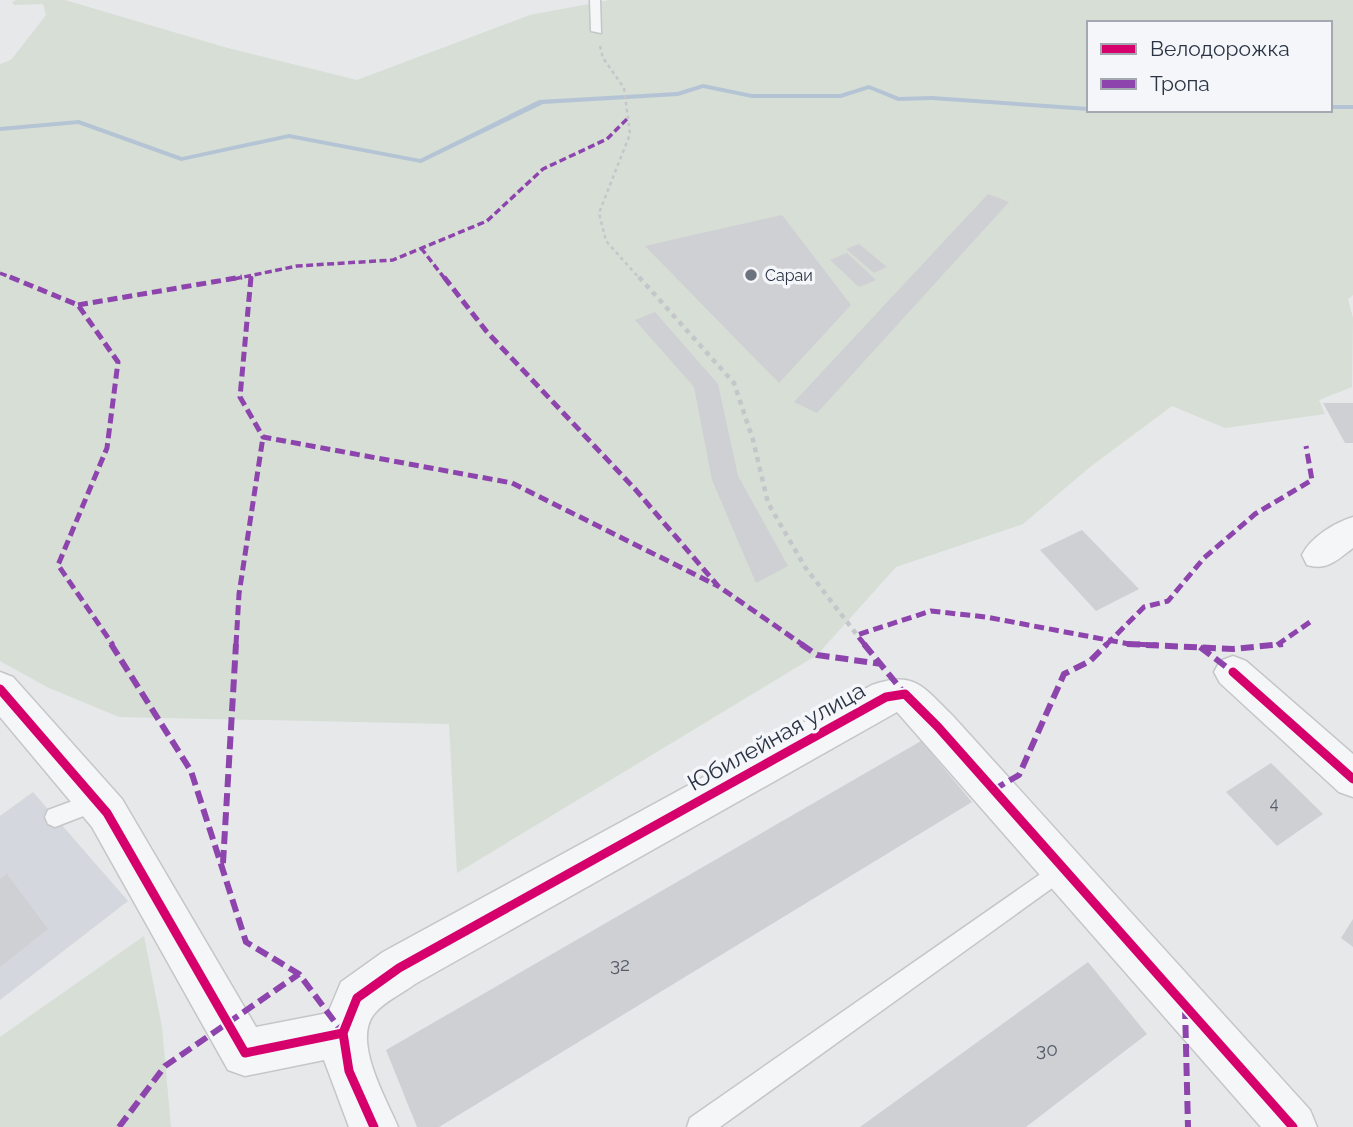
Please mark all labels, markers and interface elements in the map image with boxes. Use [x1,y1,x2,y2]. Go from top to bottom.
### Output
legend [1087,21,1332,112]
text: Велодорожка [1150,36,1290,61]
text: Тропа [1150,71,1210,96]
place label: Сараи [765,266,813,285]
marker: Сараи [743,267,759,283]
street label: Юбилейная улица [683,676,869,796]
house number: 4 [1270,794,1279,813]
house number: 32 [610,953,630,975]
house number: 30 [1036,1038,1058,1060]

